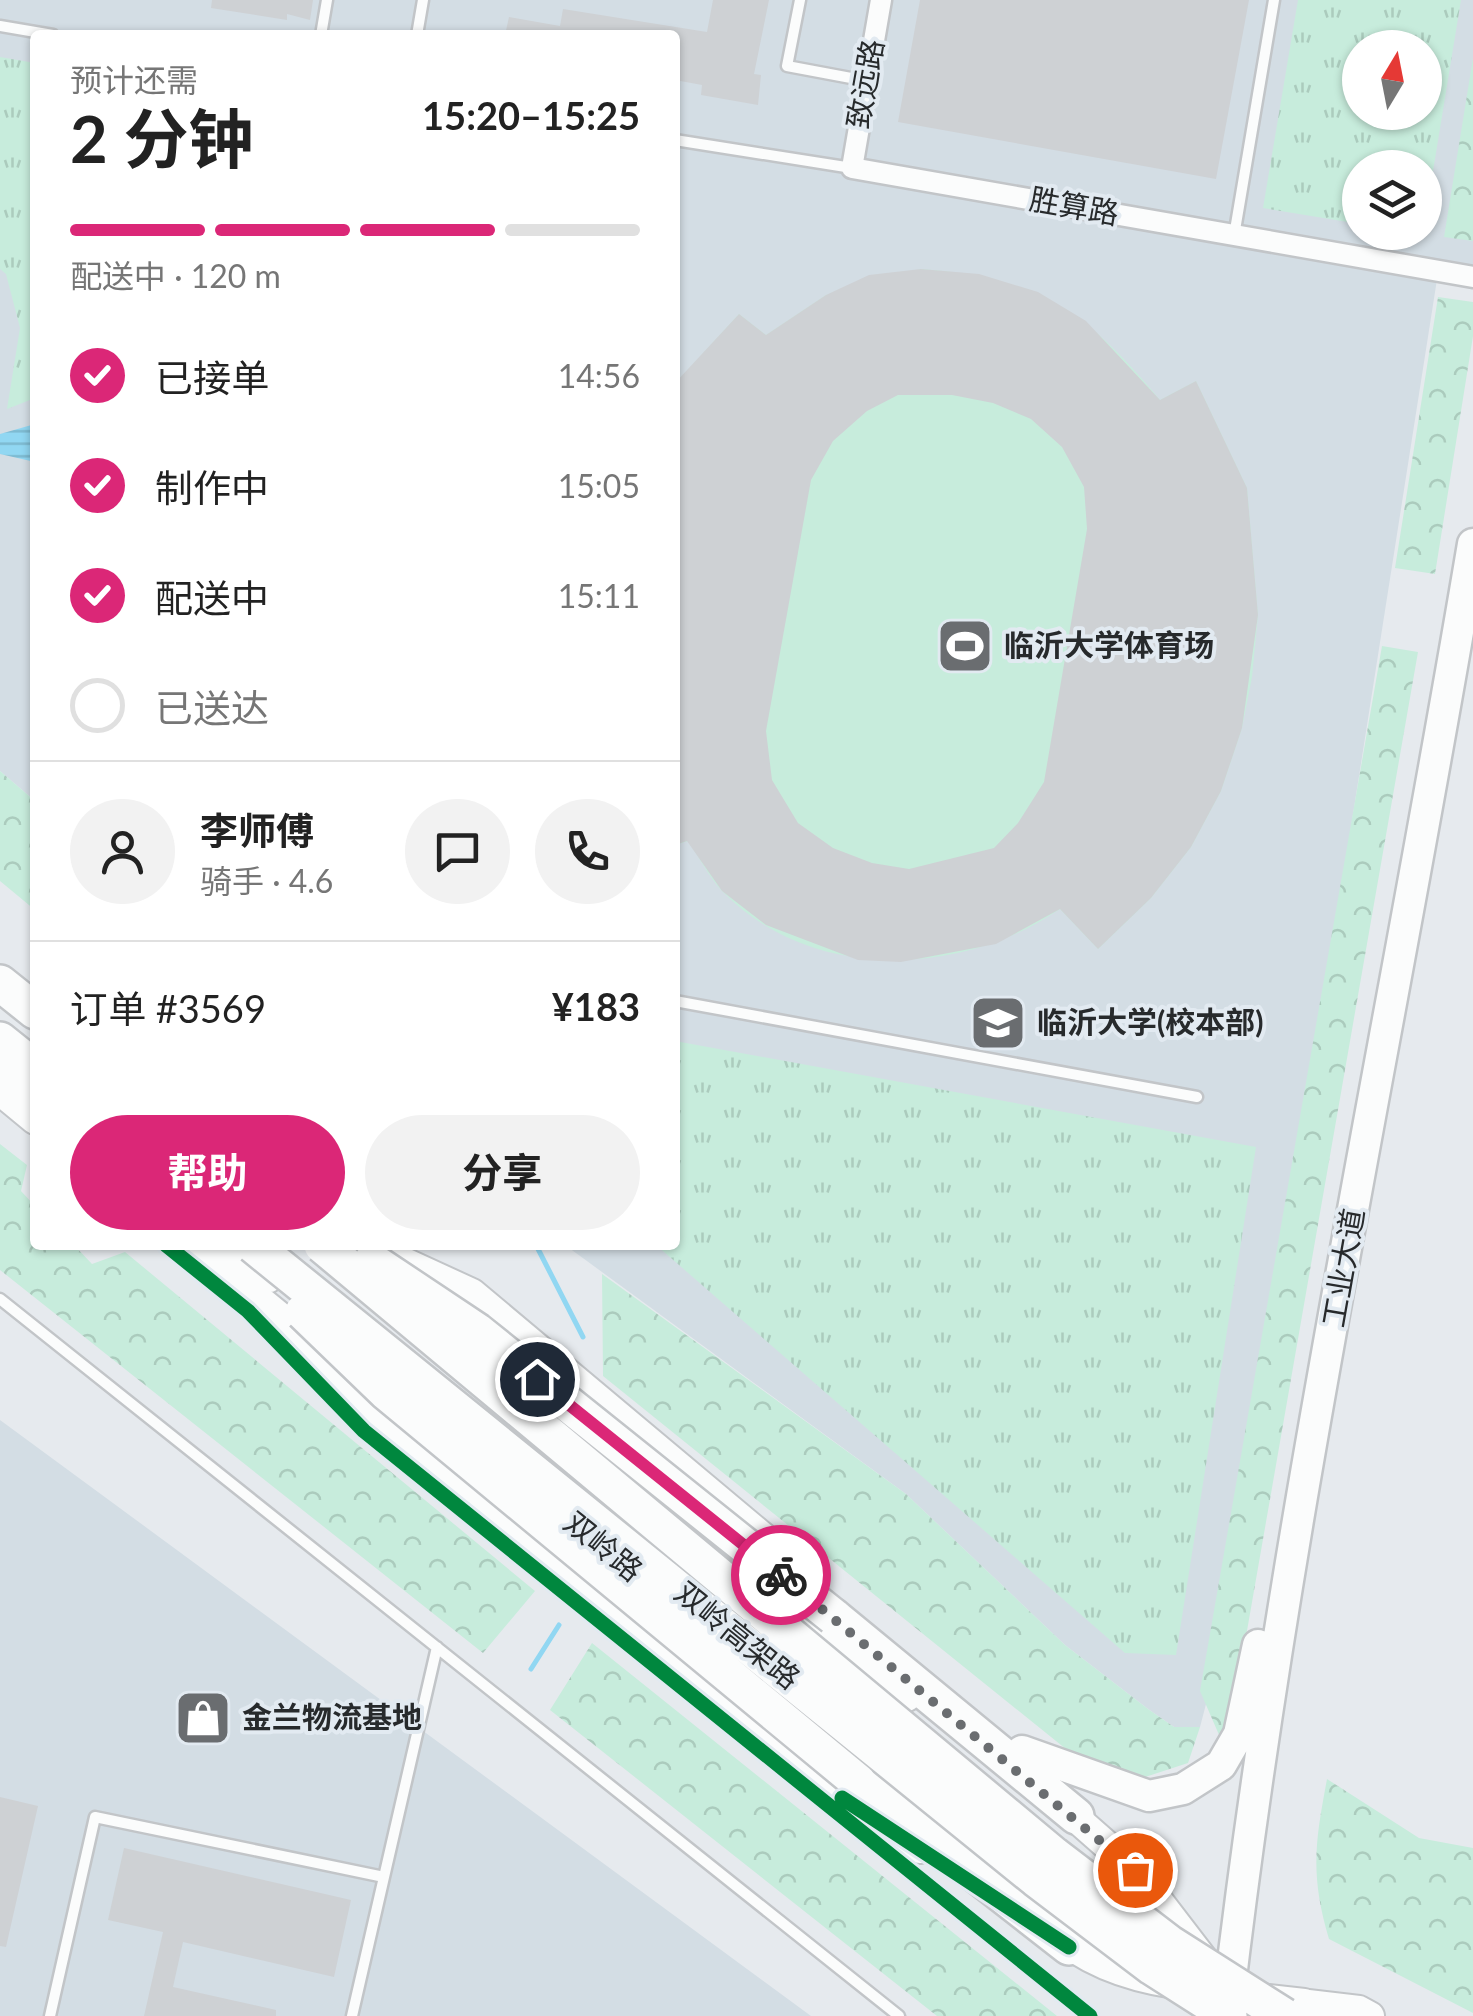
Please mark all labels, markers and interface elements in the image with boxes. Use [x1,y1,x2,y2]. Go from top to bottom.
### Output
north arrow [1342,30,1442,130]
map controls [1342,30,1442,250]
street label: 致远路 [838,36,890,131]
text: 预计还需 [70,60,198,99]
text: 15:20–15:25 [422,92,640,138]
text: 2 分钟 [70,99,254,177]
button: layers [1342,150,1442,250]
street label: 胜算路 [1027,179,1122,231]
text: 配送中 · 120 m [70,256,281,295]
icon: check [70,348,125,403]
text: 已接单 [155,354,269,400]
text: 14:56 [558,356,640,395]
icon: check [70,458,125,513]
text: 制作中 [155,464,269,510]
text: 15:05 [558,466,640,505]
icon: check [70,568,125,623]
text: 配送中 [155,574,269,620]
text: 15:11 [558,576,640,615]
sports icon: 临沂大学体育场 [935,616,995,676]
place label: 临沂大学体育场 [1004,626,1214,662]
text: 已送达 [155,684,269,730]
button: person [70,799,175,904]
button: chat [405,799,510,904]
button: phone [535,799,640,904]
text: 李师傅 [200,807,314,853]
text: 骑手 · 4.6 [200,861,333,900]
text: ¥183 [552,983,640,1029]
text: 订单 #3569 [70,985,266,1031]
school or university icon: 临沂大学(校本部) [968,993,1028,1053]
place label: 临沂大学(校本部) [1037,1003,1263,1039]
button: 帮助 [70,1115,345,1230]
button: 分享 [365,1115,640,1230]
street label: 工业大道 [1314,1205,1370,1330]
pin [495,1337,580,1422]
icon: home [510,1352,565,1407]
street label: 双岭路 [558,1503,651,1588]
courier [731,1525,831,1625]
icon: bike [754,1548,809,1603]
street label: 双岭高架路 [669,1573,808,1696]
shop icon: 金兰物流基地 [173,1688,233,1748]
place label: 金兰物流基地 [242,1698,422,1734]
pin [1093,1828,1178,1913]
icon: bag [1108,1843,1163,1898]

